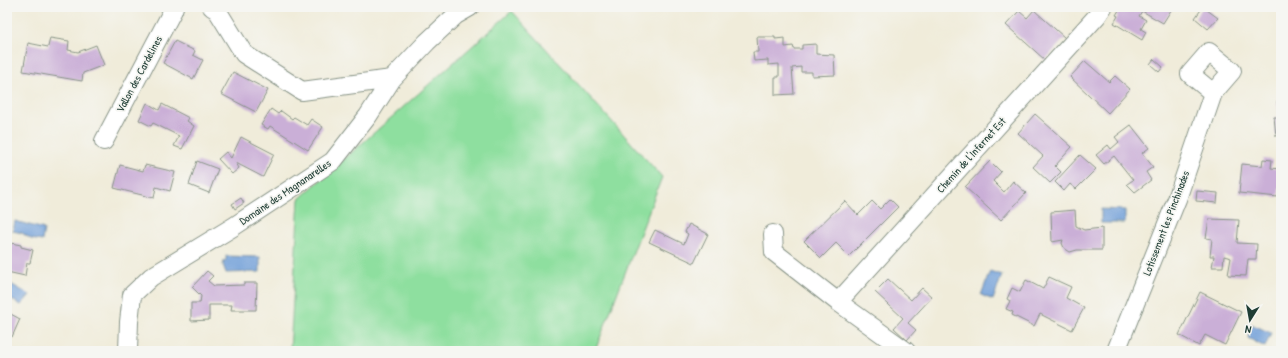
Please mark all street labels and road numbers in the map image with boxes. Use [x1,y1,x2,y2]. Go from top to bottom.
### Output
street label: Vallon des Cardelines [113,33,165,115]
street label: Chemin de l'Infernet Est [933,114,1009,196]
street label: Domaine des Magnanarelles [237,156,333,228]
street label: Lotissement les Pinchinades [1140,169,1192,277]

